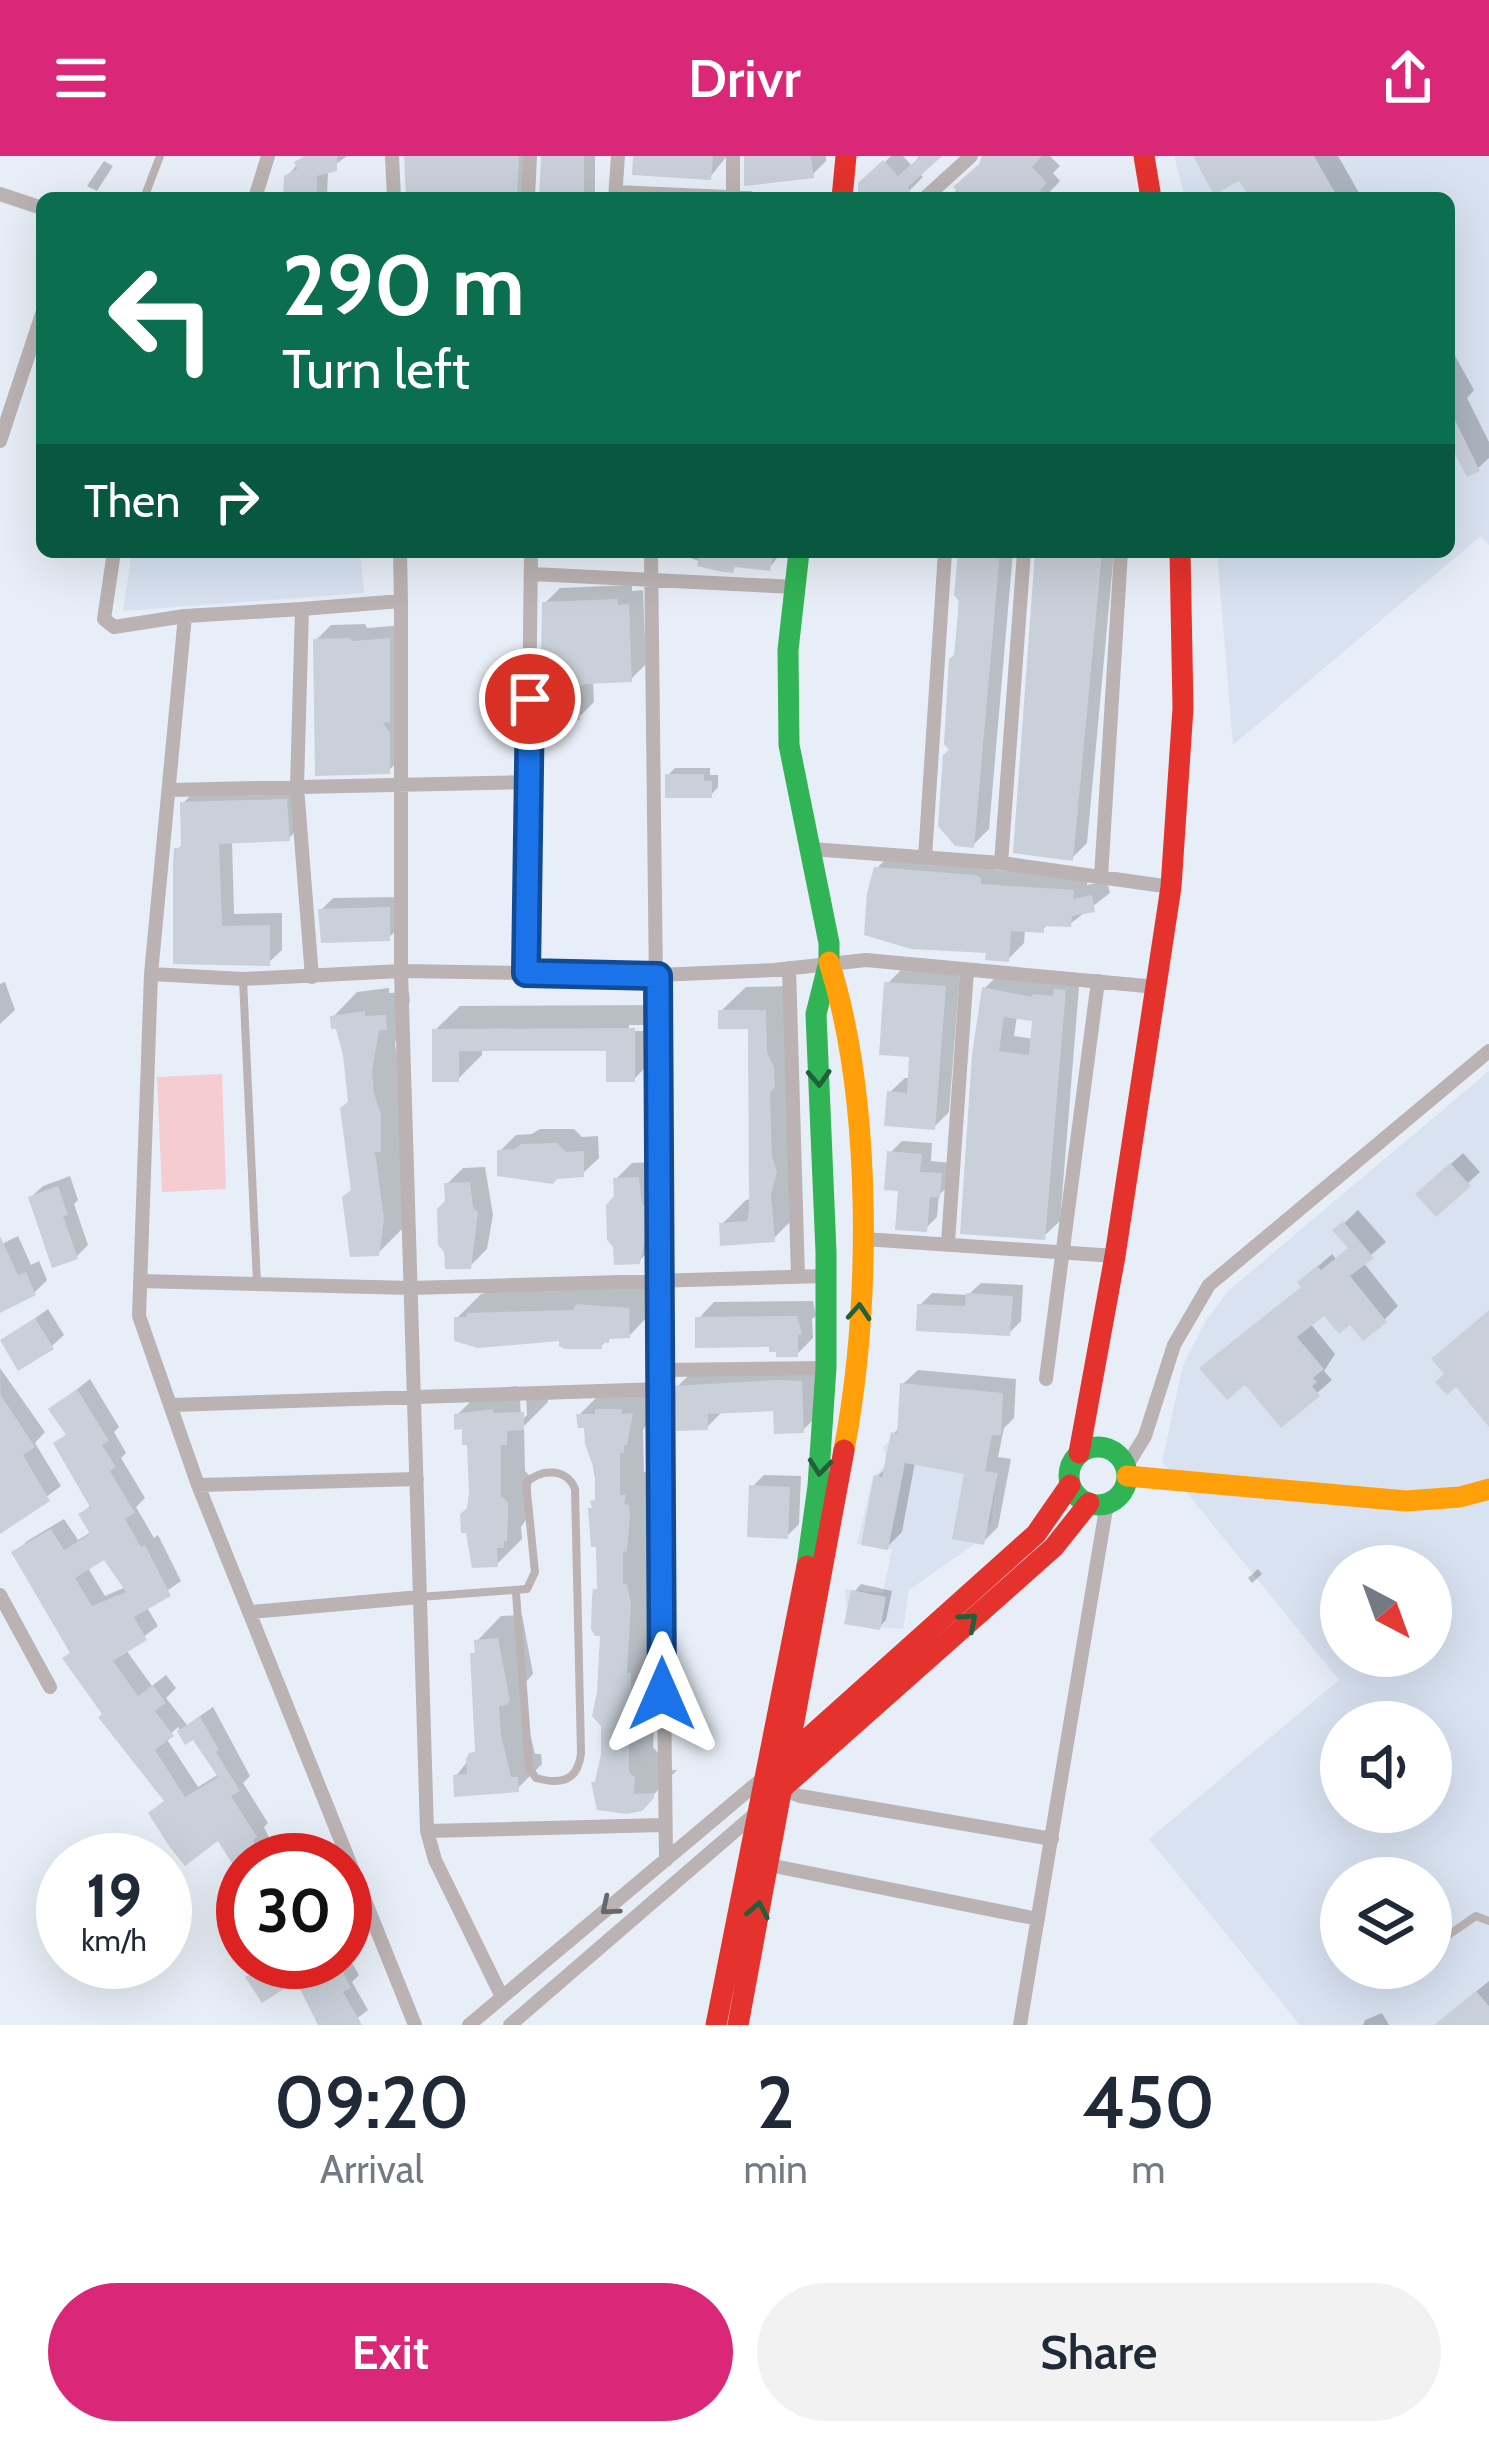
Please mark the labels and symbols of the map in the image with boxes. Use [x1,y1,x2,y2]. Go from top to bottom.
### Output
pin [479,648,581,750]
one-way arrow [806,1069,832,1088]
one-way arrow [845,1302,871,1321]
one-way arrow [808,1458,833,1477]
north arrow [1320,1545,1452,1677]
one-way arrow [955,1614,977,1636]
position arrow [599,1631,725,1757]
speed limit sign: 30 [216,1833,372,1989]
one-way arrow [601,1893,623,1915]
one-way arrow [744,1900,770,1920]

